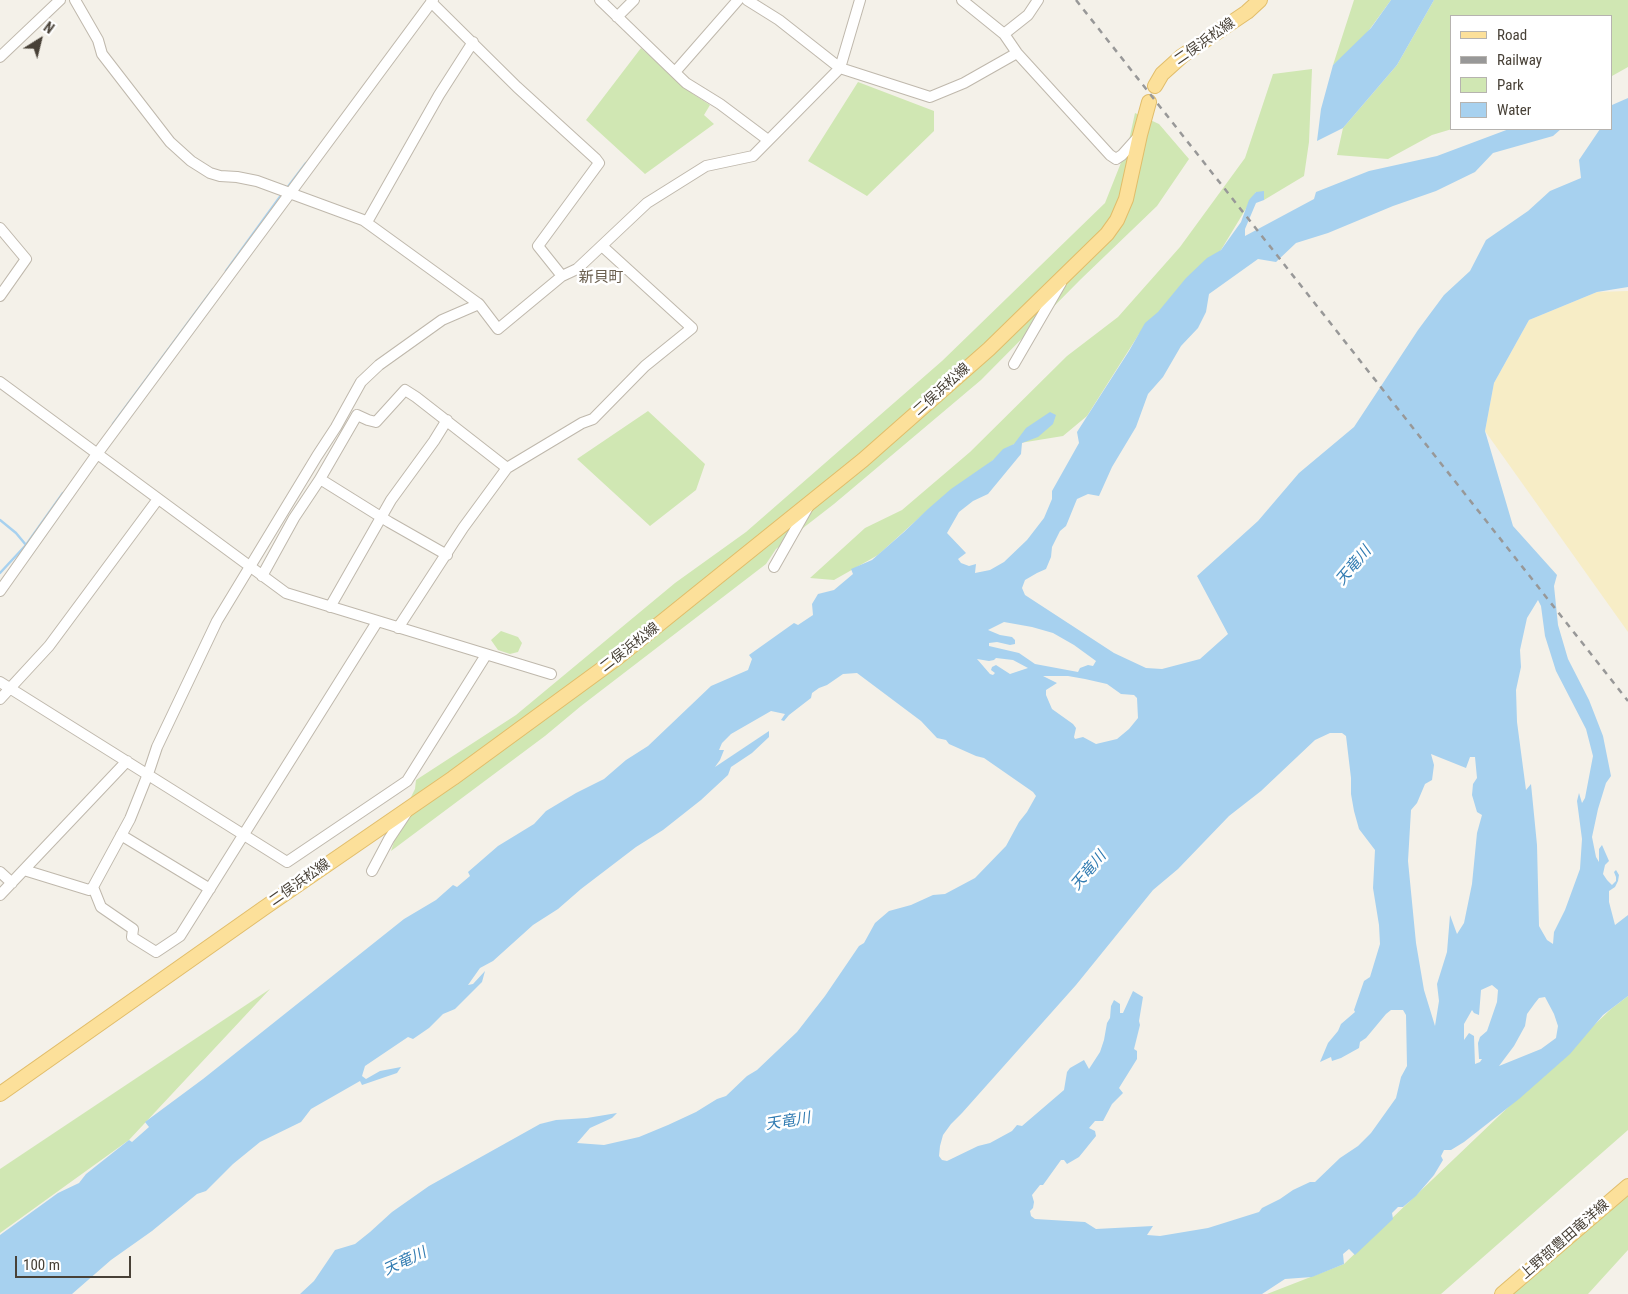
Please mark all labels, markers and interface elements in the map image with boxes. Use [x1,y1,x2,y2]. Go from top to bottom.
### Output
north arrow [15,15,65,65]
street label: 二俣浜松線 [1172,15,1238,69]
legend [1450,15,1613,130]
text: N [41,19,57,37]
text: Road [1497,26,1527,44]
text: Railway [1497,51,1542,69]
text: Park [1497,76,1524,94]
text: Water [1497,101,1531,119]
district label: 新貝町 [579,269,623,287]
street label: 二俣浜松線 [910,360,974,420]
water label: 天竜川 [1333,543,1375,589]
street label: 二俣浜松線 [597,620,663,676]
water label: 天竜川 [1068,848,1110,894]
street label: 二俣浜松線 [267,856,333,910]
water label: 天竜川 [764,1110,812,1134]
street label: 上野部豊田竜洋線 [1517,1197,1613,1283]
water label: 天竜川 [381,1244,429,1280]
scale bar [18,1246,134,1278]
text: 100 m [23,1256,60,1274]

